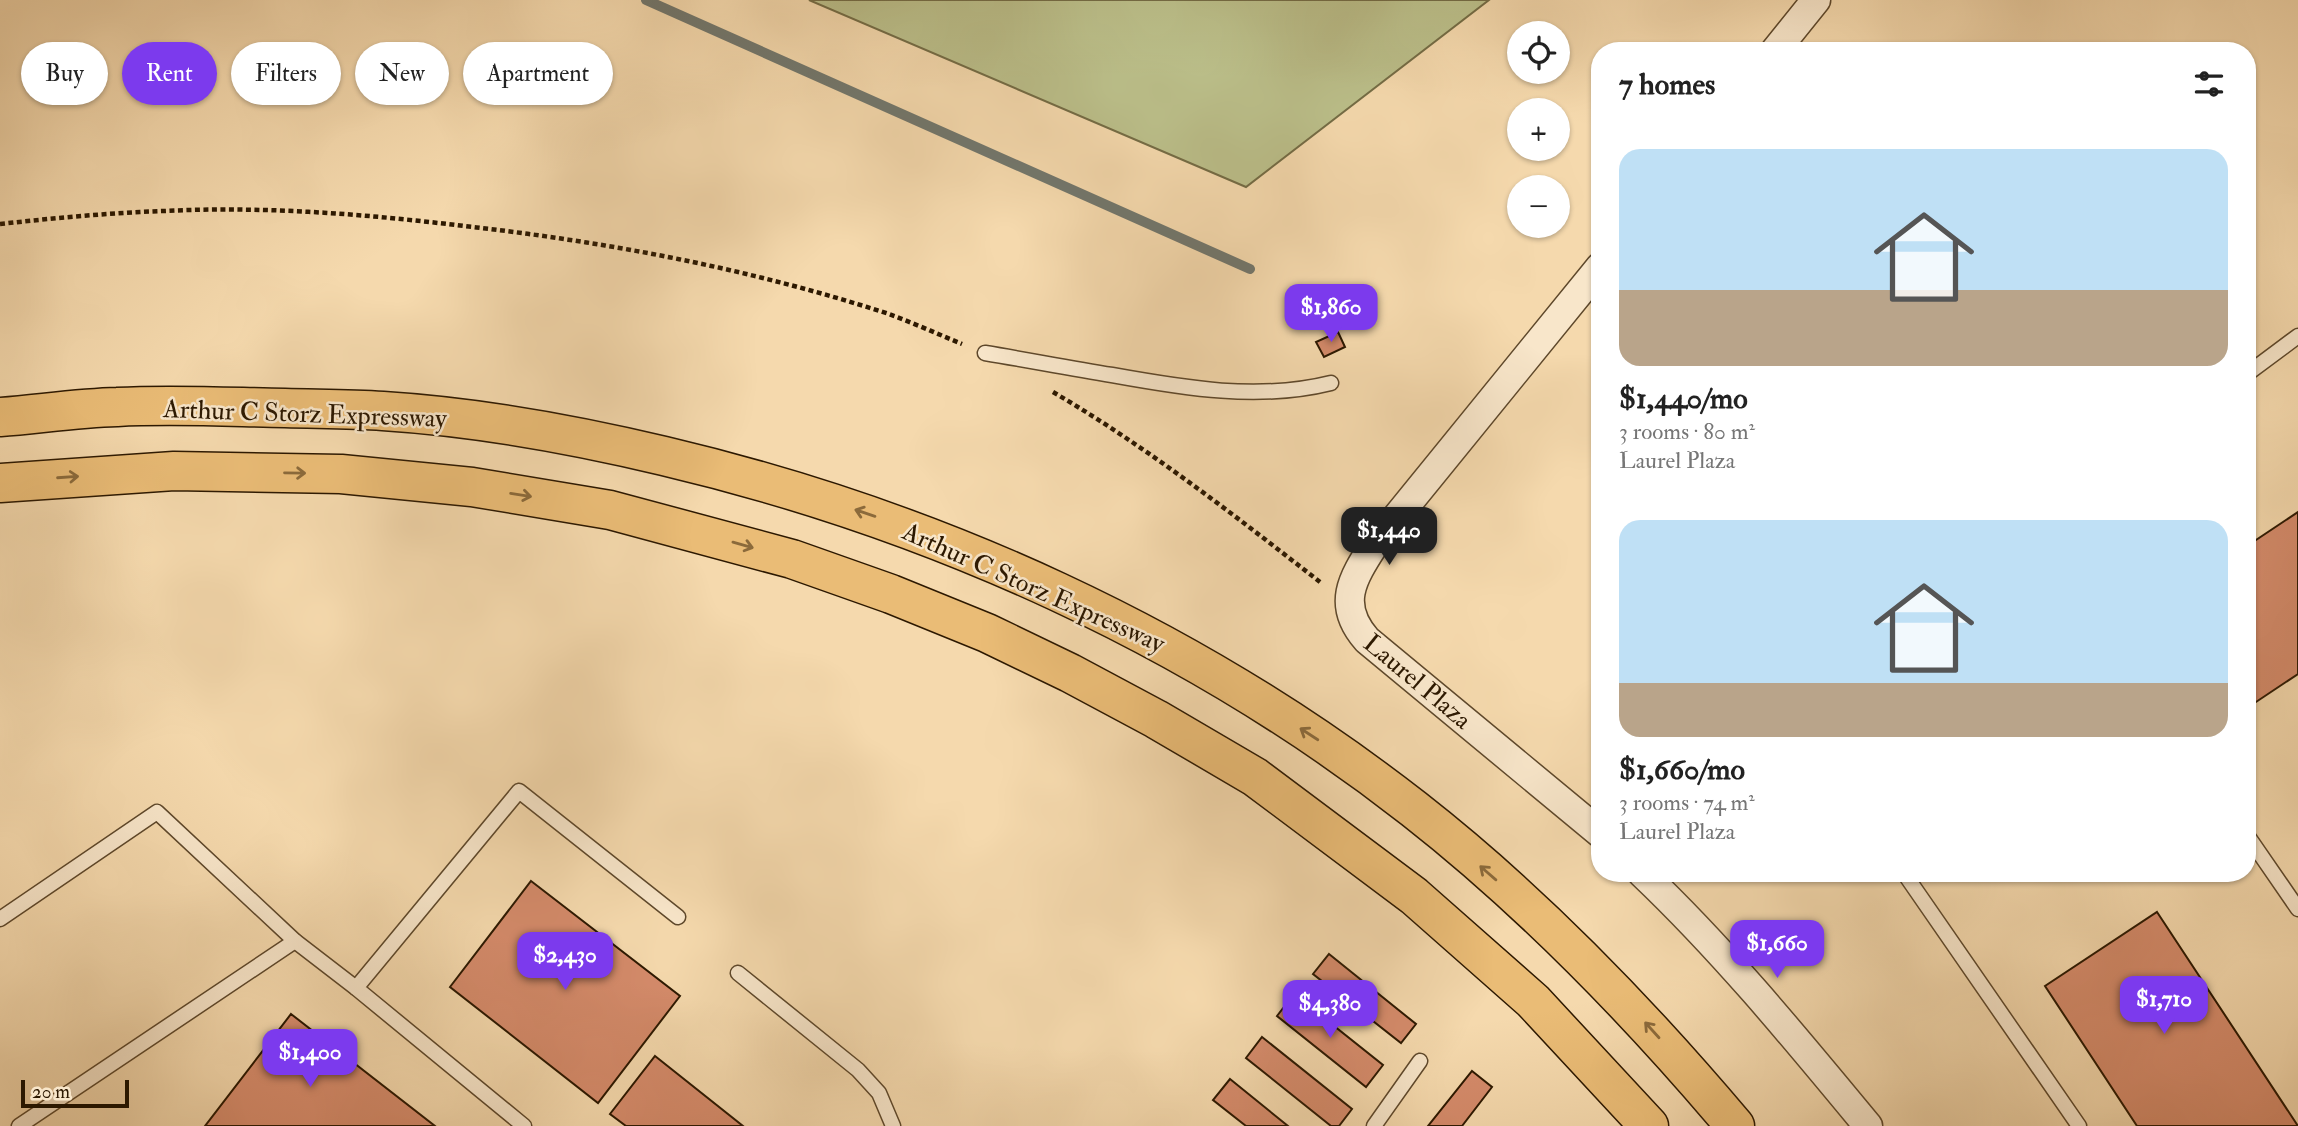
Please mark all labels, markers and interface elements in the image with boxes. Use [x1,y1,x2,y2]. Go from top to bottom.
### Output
map controls [1507,21,1570,238]
button: locate [1507,21,1570,84]
chip: Buy [21,42,108,105]
chip: Rent [122,42,217,105]
chip: Filters [231,42,341,105]
chip: New [355,42,449,105]
chip: Apartment [463,42,613,105]
icon: filters [2190,65,2228,103]
text: 7 homes [1619,66,1715,103]
button: + [1507,98,1570,161]
button: − [1507,175,1570,238]
icon: home [1861,194,1987,320]
pin: $1,860 [1274,284,1388,344]
text: $1,860 [1301,292,1361,321]
text: $1,440/mo [1619,380,1748,417]
street label: Arthur C Storz Expressway [162,393,448,436]
text: 3 rooms · 80 m² [1619,417,1755,446]
text: Laurel Plaza [1619,446,1735,475]
one-way arrow [284,467,307,480]
one-way arrow [56,471,79,484]
one-way arrow [510,489,532,502]
one-way arrow [854,506,876,518]
pin: $1,440 [1332,508,1446,567]
street label: Arthur C Storz Expressway [896,515,1170,661]
text: $1,440 [1357,515,1421,544]
one-way arrow [732,540,754,553]
icon: home [1861,565,1987,691]
street label: Laurel Plaza [1357,627,1478,736]
one-way arrow [1299,726,1319,740]
text: $1,660/mo [1619,751,1745,788]
text: 3 rooms · 74 m² [1619,788,1755,817]
text: Laurel Plaza [1619,817,1735,846]
one-way arrow [1480,865,1498,881]
pin: $1,660 [1720,920,1834,980]
text: $1,660 [1746,928,1808,957]
pin: $2,430 [508,932,622,992]
text: $2,430 [533,940,597,969]
pin: $1,710 [2107,976,2221,1036]
pin: $4,380 [1273,981,1387,1040]
text: $1,710 [2136,984,2192,1013]
text: $4,380 [1299,988,1361,1017]
one-way arrow [1644,1022,1660,1040]
pin: $1,400 [253,1030,367,1089]
text: $1,400 [278,1037,342,1066]
scale bar [21,1077,130,1109]
text: 20 m [32,1080,70,1104]

